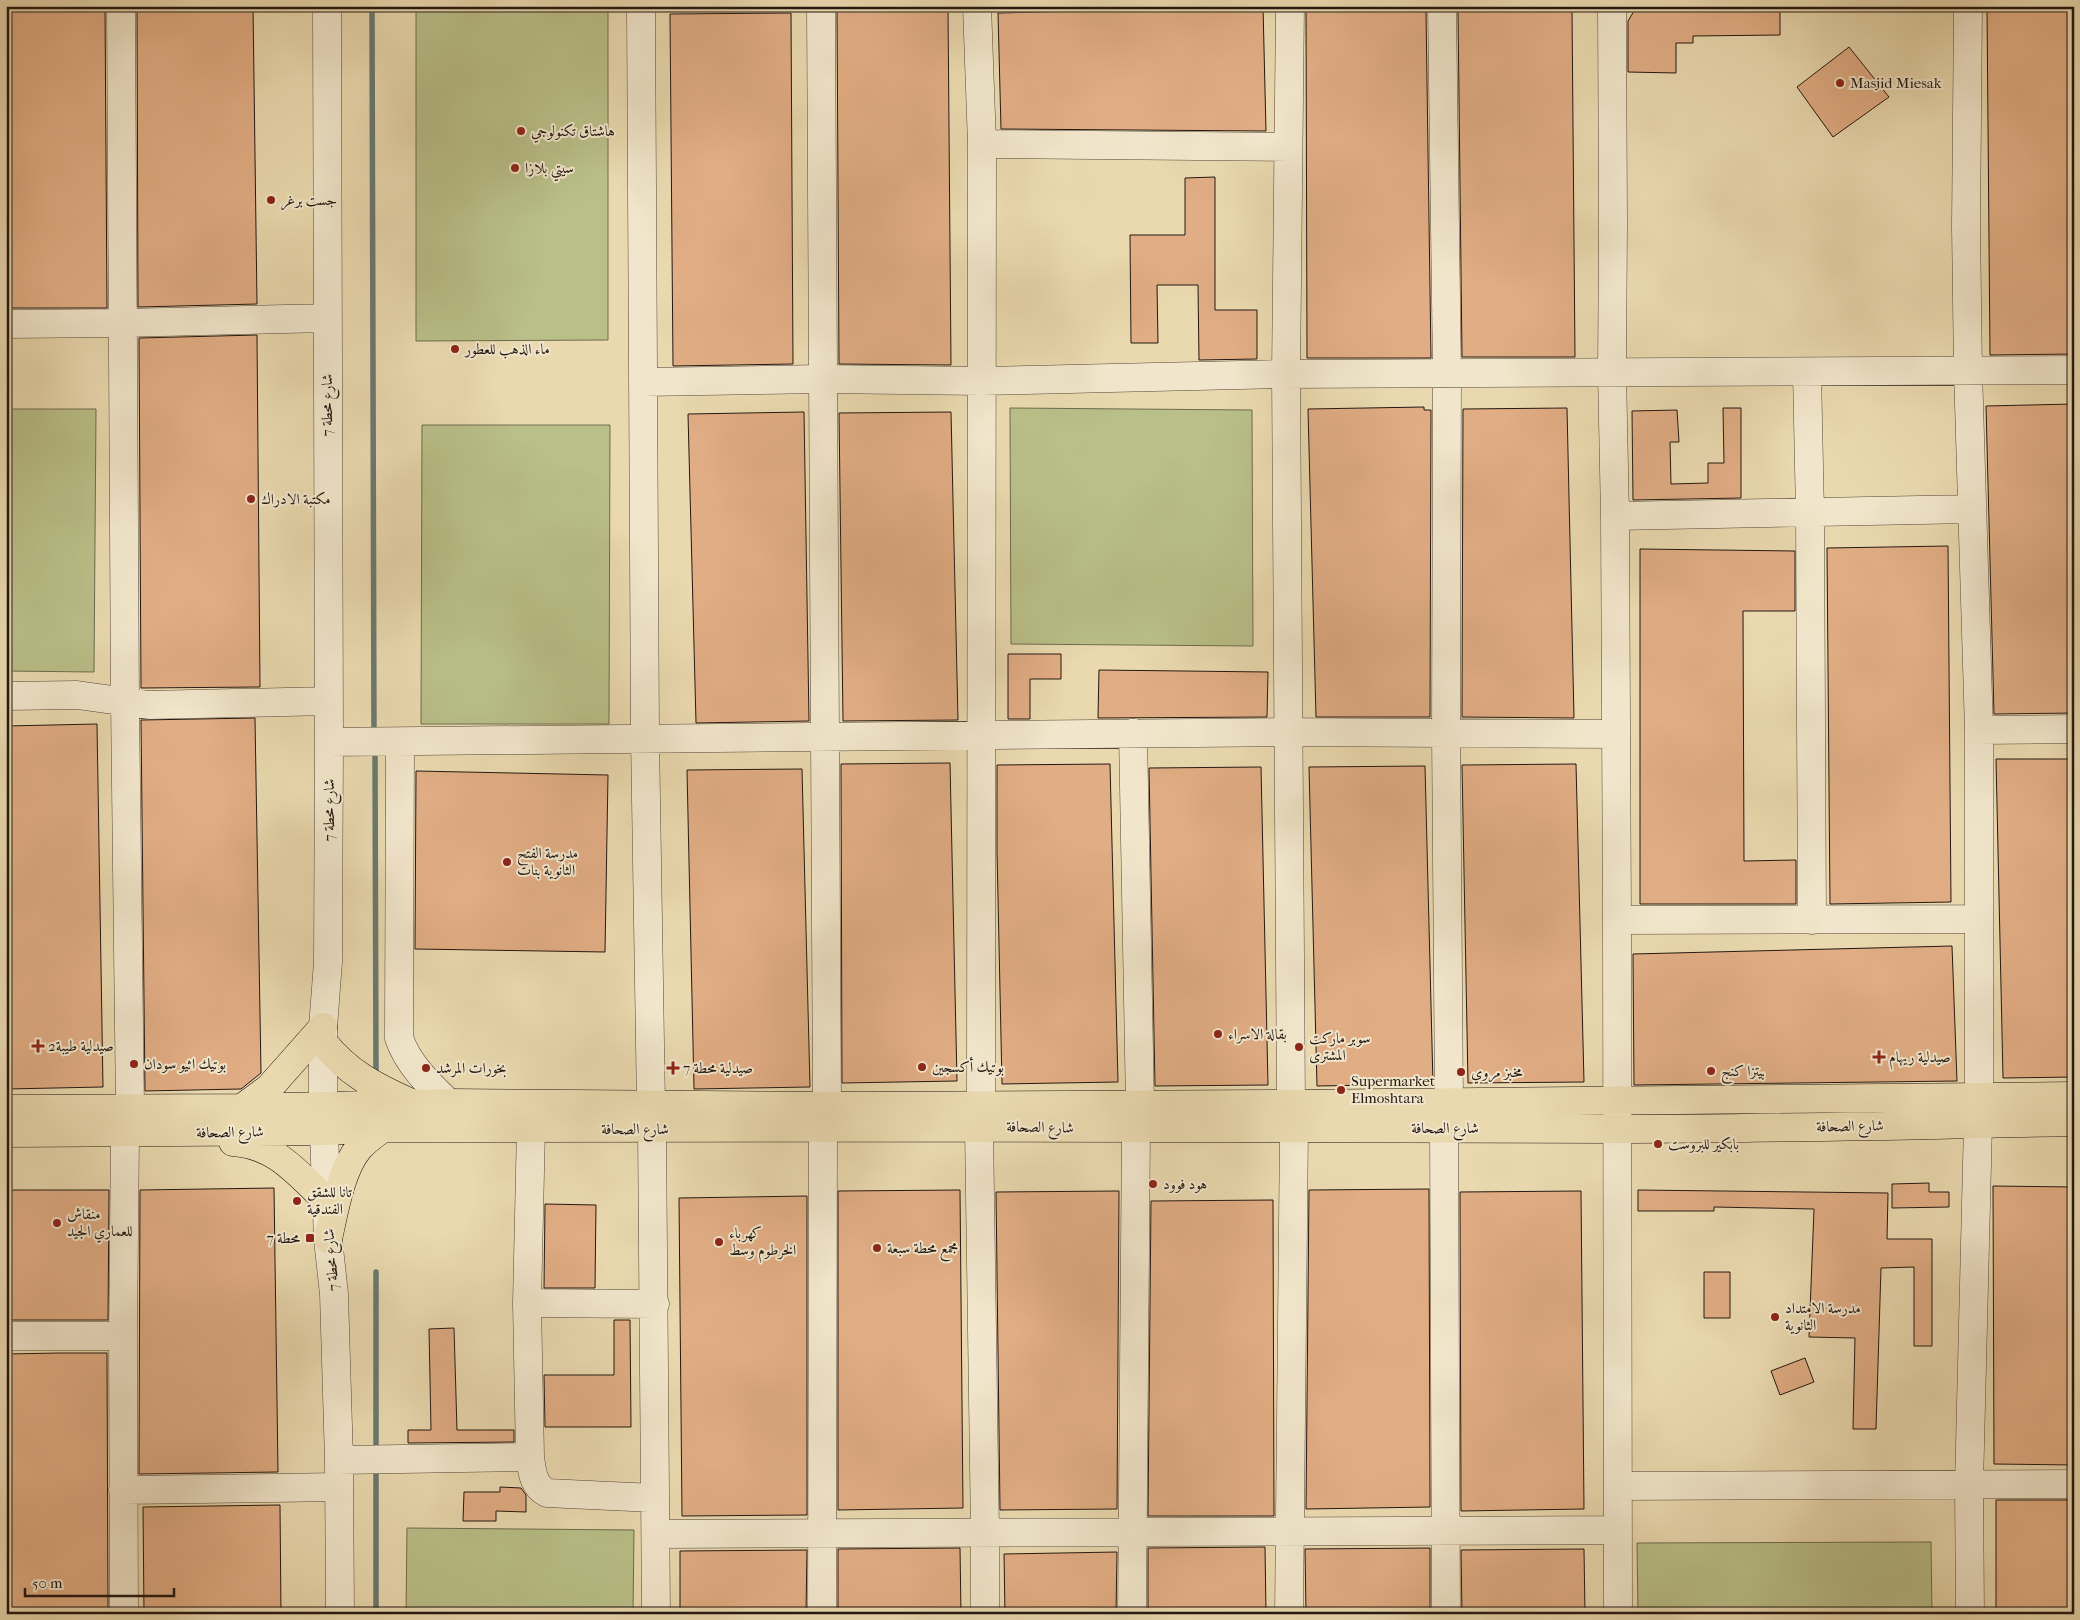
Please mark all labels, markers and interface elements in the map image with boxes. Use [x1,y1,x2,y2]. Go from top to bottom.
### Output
place label: Masjid Miesak [1850,74,1942,92]
marker: Masjid Miesak [1834,77,1846,89]
place label: هاشتاق تكنولوجي [531,122,615,143]
marker: هاشتاق تكنولوجي [515,125,527,137]
place label: سيتي بلازا [525,159,574,182]
marker: سيتي بلازا [509,162,521,174]
place label: جست برغر [281,191,337,211]
marker: جست برغر [265,194,277,206]
place label: ماء الذهب للعطور [463,340,550,359]
marker: ماء الذهب للعطور [449,343,461,355]
street label: شارع محطة 7 [318,374,340,436]
place label: مكتبة الادراك [261,490,331,508]
marker: مكتبة الادراك [245,493,257,505]
street label: شارع محطة 7 [320,779,342,841]
place label: مدرسة الفتح الثانوية بنات [517,844,578,879]
marker: مدرسة الفتح الثانوية بنات [501,856,513,868]
place label: بقالة الاسراء [1228,1025,1287,1044]
marker: بقالة الاسراء [1212,1028,1224,1040]
place label: سوبر ماركت المشترى [1309,1029,1370,1064]
place label: صيدلية طيبة2 [48,1037,114,1055]
marker: صيدلية طيبة2 [32,1040,44,1052]
marker: سوبر ماركت المشترى [1293,1041,1305,1053]
place label: صيدلية ريهام [1889,1048,1951,1070]
marker: صيدلية ريهام [1873,1051,1885,1063]
place label: بوتيك اثيو سودان [144,1055,226,1073]
place label: بوتيك أكسجين [932,1056,1004,1076]
marker: بوتيك اثيو سودان [128,1058,140,1070]
place label: بخورات المرشد [436,1059,506,1078]
place label: صيدلية محطة 7 [683,1059,753,1077]
marker: بوتيك أكسجين [916,1061,928,1073]
marker: بخورات المرشد [420,1062,432,1074]
marker: صيدلية محطة 7 [667,1062,679,1074]
place label: بيتزا كنج [1721,1062,1765,1085]
place label: مخبز مروي [1471,1063,1523,1084]
marker: بيتزا كنج [1705,1065,1717,1077]
marker: مخبز مروي [1455,1066,1467,1078]
place label: Supermarket Elmoshtara [1351,1072,1436,1107]
marker: Supermarket Elmoshtara [1335,1084,1347,1096]
street label: شارع الصحافة [1816,1116,1884,1140]
street label: شارع الصحافة [1006,1117,1074,1141]
street label: شارع الصحافة [1411,1119,1479,1141]
street label: شارع الصحافة [601,1120,669,1142]
street label: شارع الصحافة [196,1122,264,1146]
place label: بابكير للبروست [1668,1135,1739,1153]
marker: بابكير للبروست [1652,1138,1664,1150]
place label: هود فوود [1163,1175,1207,1193]
marker: هود فوود [1147,1178,1159,1190]
place label: تانا للشقق الفندقية [307,1183,352,1218]
marker: تانا للشقق الفندقية [291,1195,303,1207]
place label: منقاش للعماري الجيد [67,1205,133,1243]
marker: منقاش للعماري الجيد [51,1217,63,1229]
place label: كهرباء الخرطوم وسط [729,1224,796,1263]
street label: شارع محطة 7 [319,1228,347,1292]
place label: محطة 7 [267,1229,300,1247]
marker: محطة 7 [304,1232,316,1244]
marker: كهرباء الخرطوم وسط [713,1236,725,1248]
place label: مجمع محطة سبعة [887,1239,958,1262]
marker: مجمع محطة سبعة [871,1242,883,1254]
place label: مدرسة الامتداد الثانوية [1785,1299,1861,1334]
marker: مدرسة الامتداد الثانوية [1769,1311,1781,1323]
scale bar [25,1565,174,1597]
text: 50 m [32,1574,63,1592]

